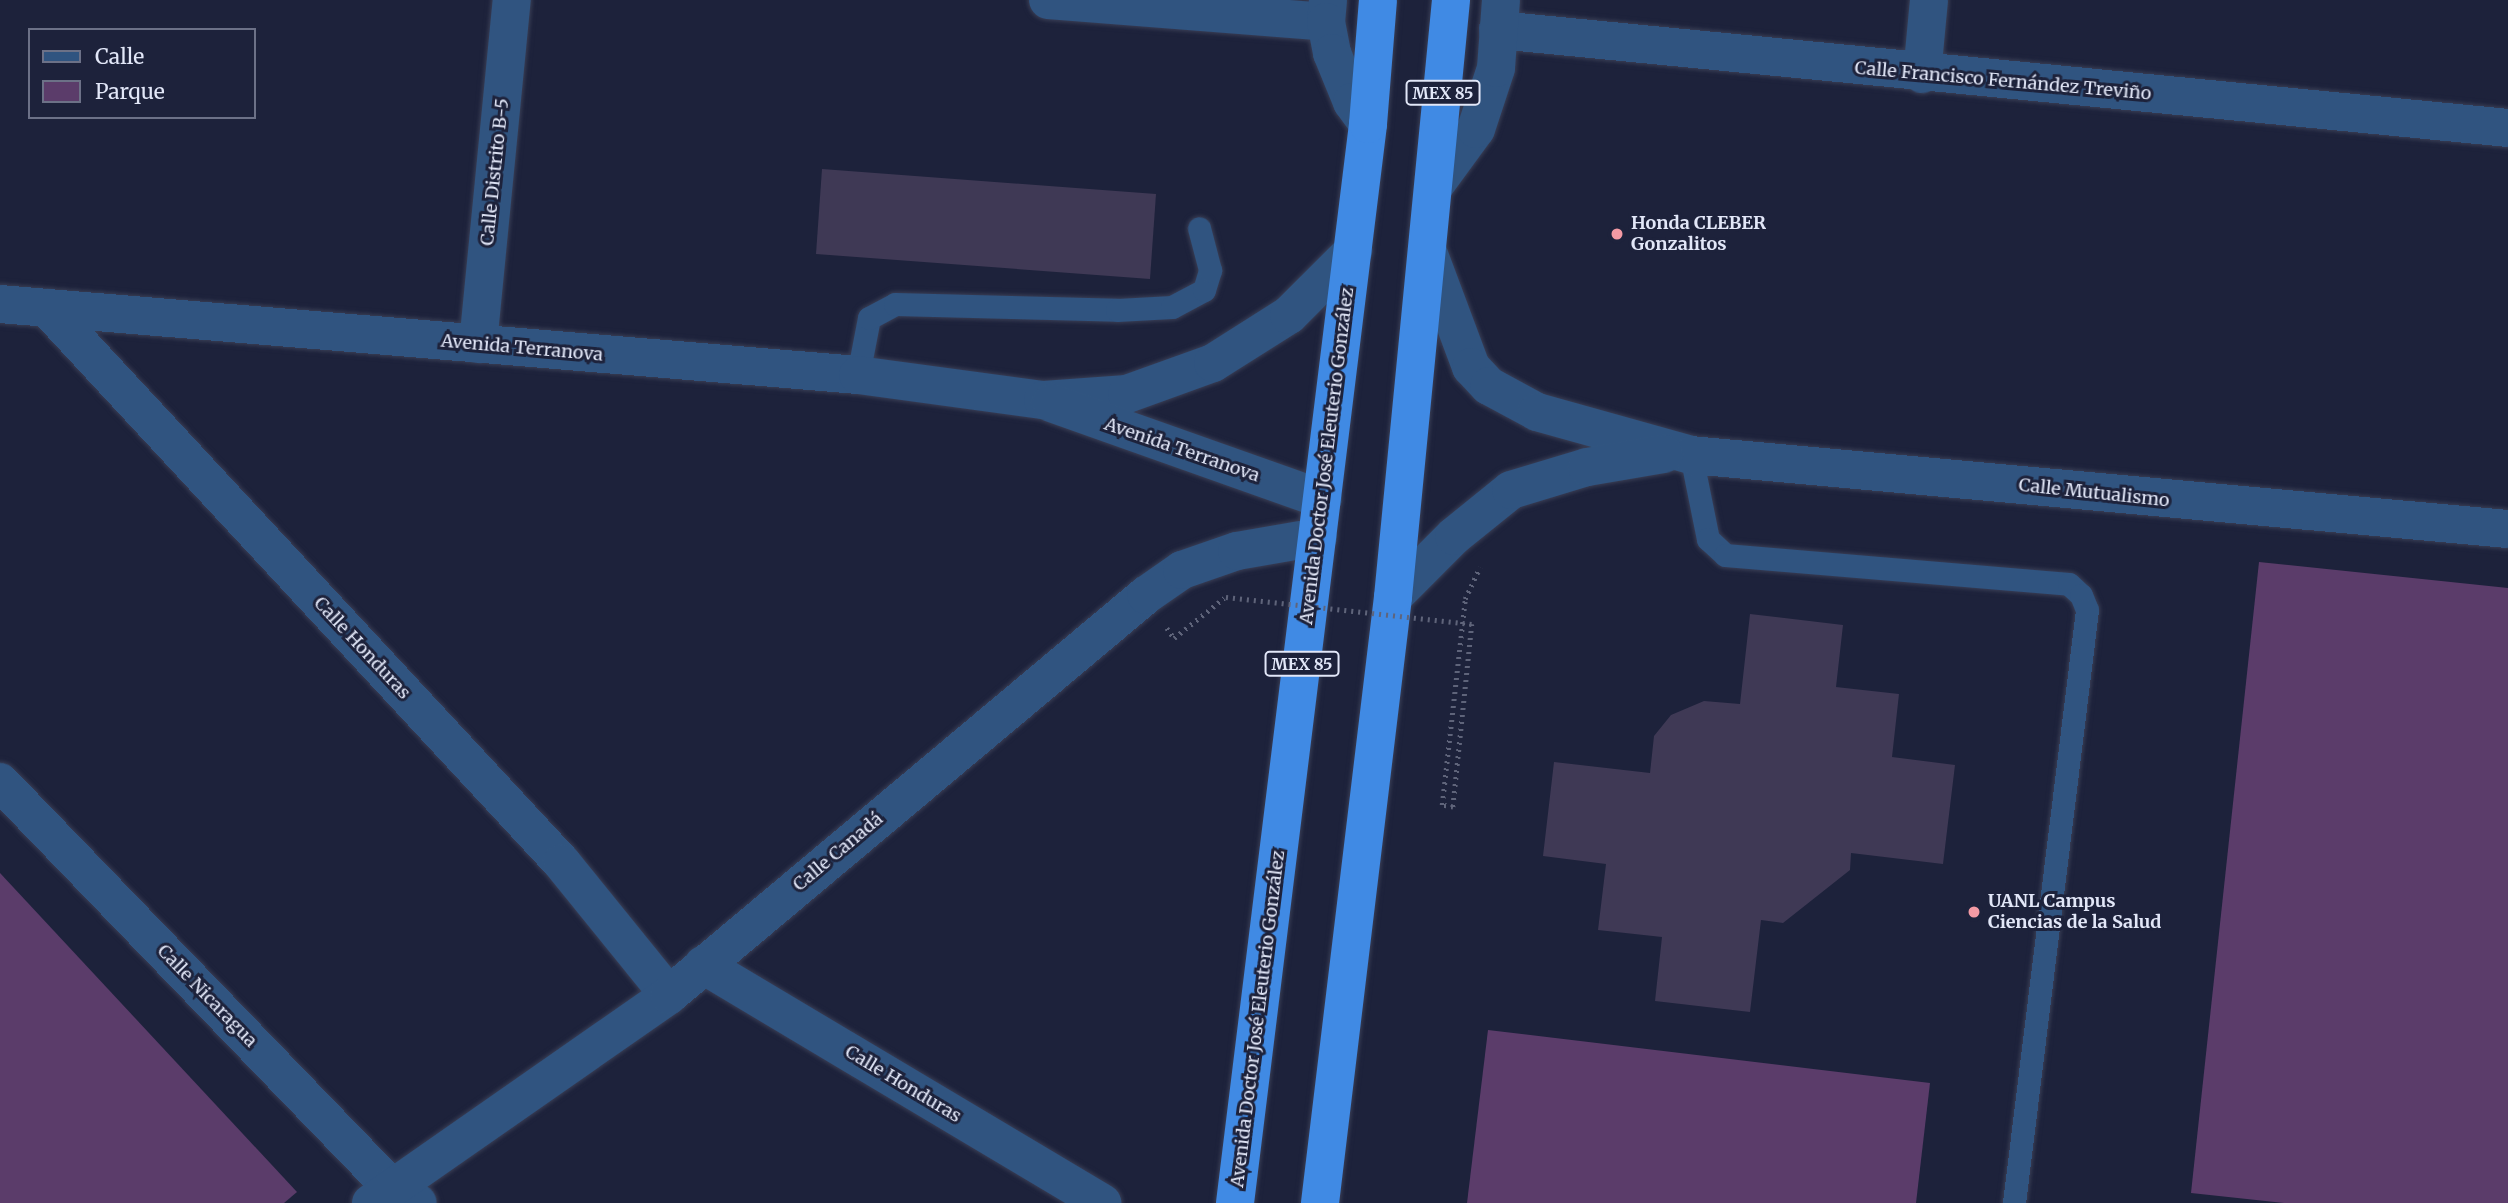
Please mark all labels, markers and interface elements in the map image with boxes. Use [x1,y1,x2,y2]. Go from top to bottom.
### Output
legend [28,28,256,119]
text: Calle [95,43,144,70]
street label: Calle Francisco Fernández Treviño [1854,57,2152,105]
text: Parque [95,78,165,105]
road number: MEX 85 [1404,80,1482,106]
street label: Calle Distrito B-5 [477,97,513,247]
place label: Honda CLEBER Gonzalitos [1631,213,1766,256]
marker: Honda CLEBER Gonzalitos [1609,226,1625,242]
street label: Avenida Doctor José Eleuterio González [1296,286,1358,626]
street label: Avenida Terranova [440,330,604,366]
street label: Avenida Terranova [1102,413,1262,487]
street label: Calle Mutualismo [2018,474,2170,512]
street label: Calle Honduras [309,593,415,703]
road number: MEX 85 [1264,652,1340,677]
street label: Calle Canadá [789,808,887,896]
street label: Avenida Doctor José Eleuterio González [1227,849,1289,1189]
place label: UANL Campus Ciencias de la Salud [1988,891,2161,934]
marker: UANL Campus Ciencias de la Salud [1966,904,1982,920]
street label: Calle Nicaragua [153,940,261,1052]
street label: Calle Honduras [841,1041,965,1127]

